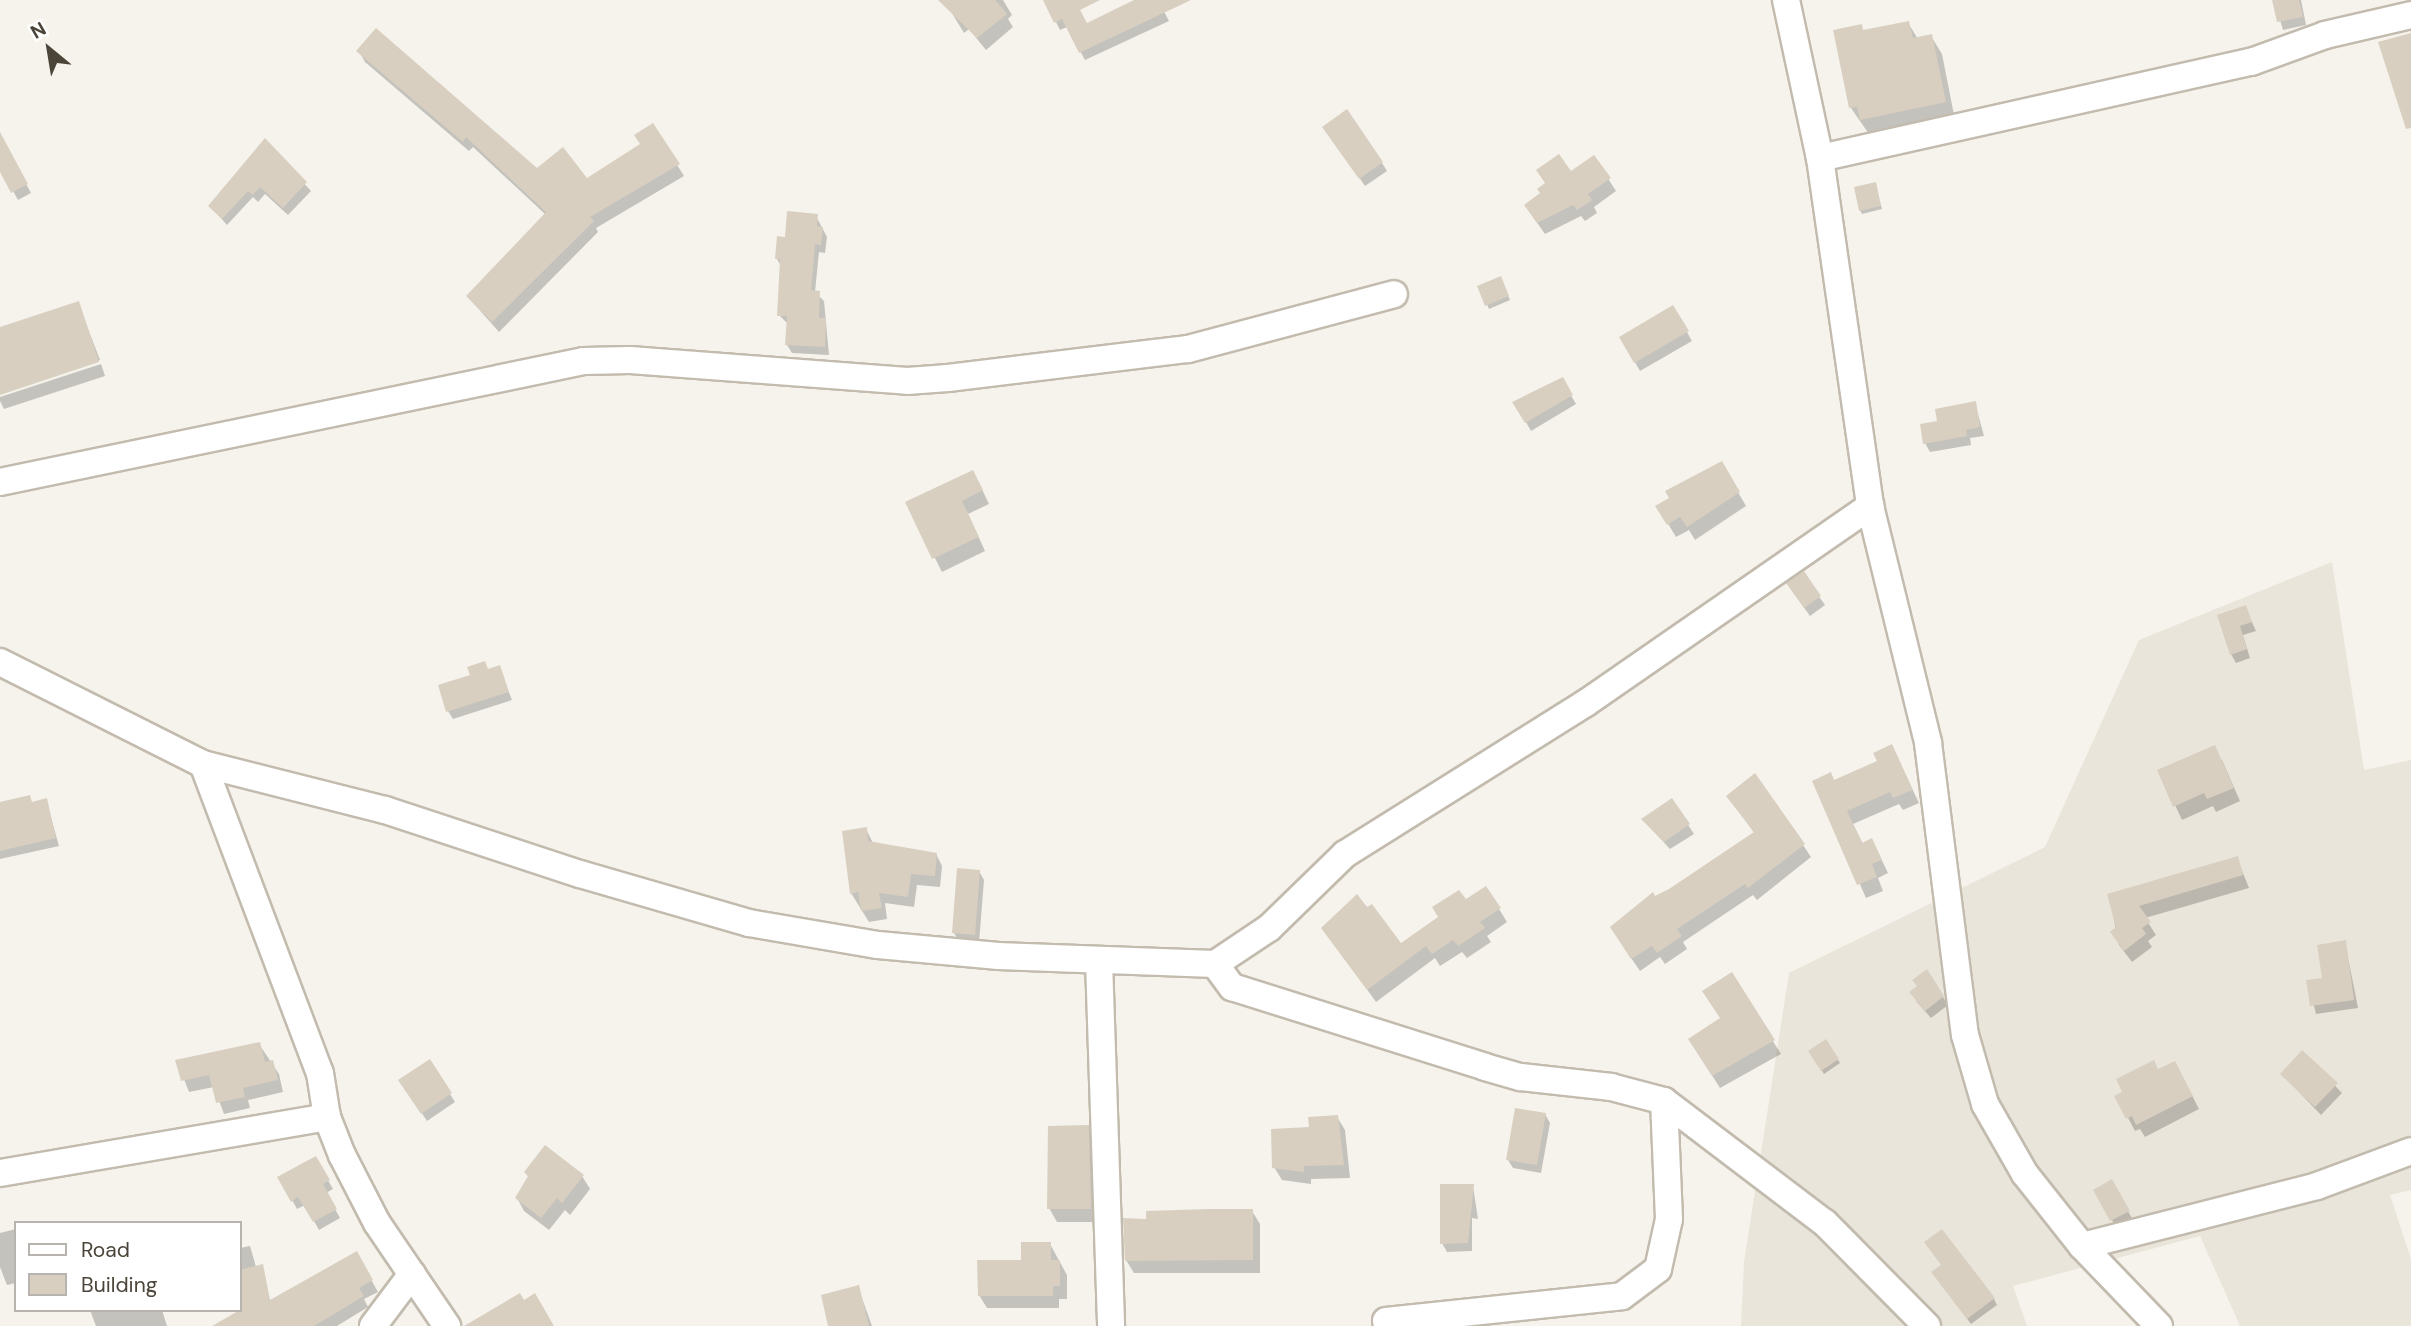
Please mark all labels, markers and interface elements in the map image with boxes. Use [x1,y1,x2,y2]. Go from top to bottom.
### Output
north arrow [14,14,84,84]
text: N [26,16,50,45]
legend [14,1221,242,1312]
text: Road [81,1236,130,1264]
text: Building [81,1271,157,1299]

